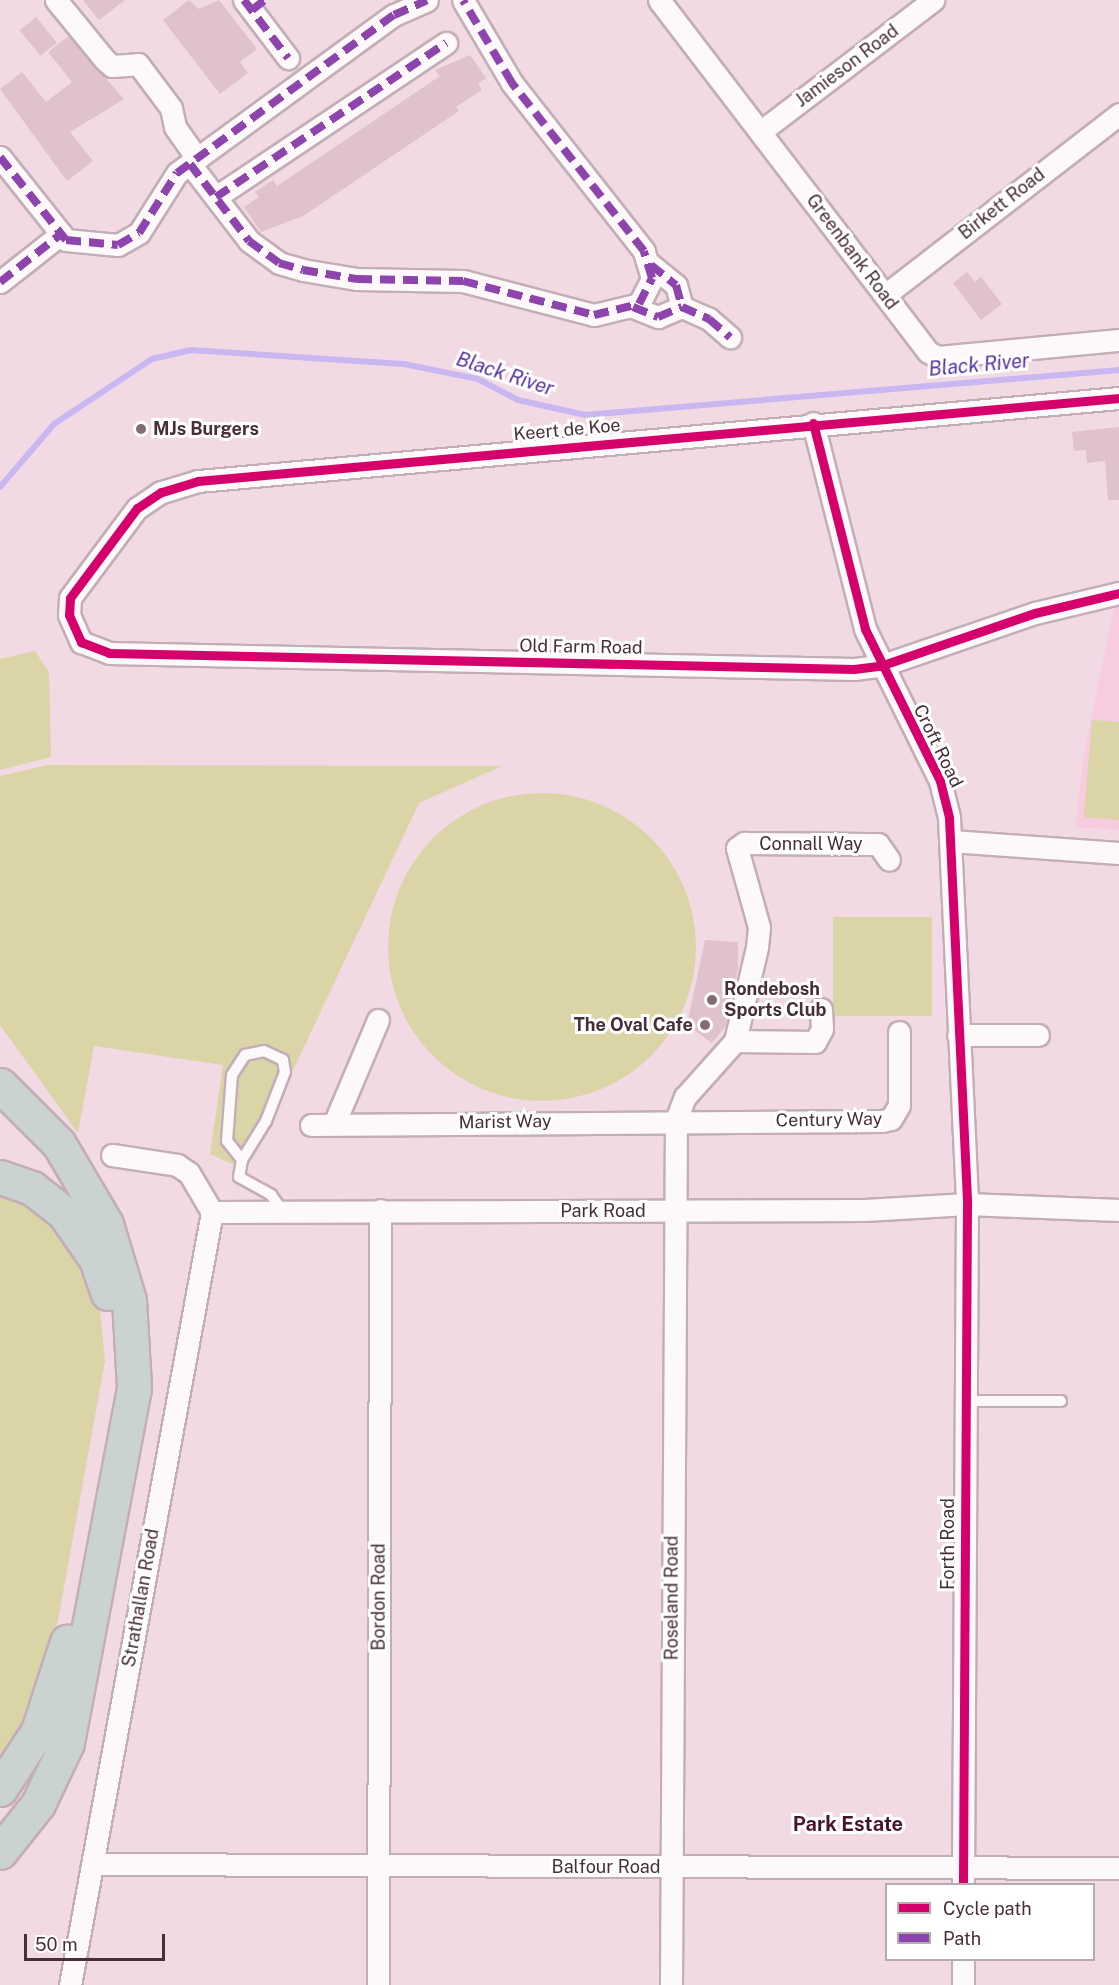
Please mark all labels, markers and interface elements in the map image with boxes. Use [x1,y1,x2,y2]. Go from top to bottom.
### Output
street label: Jamieson Road [791,20,903,112]
street label: Birkett Road [955,164,1049,244]
street label: Greenbank Road [802,190,902,314]
water label: Black River [453,347,557,401]
water label: Black River [928,349,1030,381]
street label: Keert de Koe [512,415,622,445]
place label: MJs Burgers [153,418,259,440]
marker: MJs Burgers [134,422,148,436]
street label: Old Farm Road [519,635,643,659]
street label: Croft Road [909,701,967,791]
street label: Connall Way [759,833,863,855]
place label: Rondebosh Sports Club [724,979,826,1022]
marker: Rondebosh Sports Club [705,993,719,1007]
place label: The Oval Cafe [574,1014,693,1036]
marker: The Oval Cafe [698,1018,712,1032]
street label: Century Way [775,1108,883,1132]
street label: Marist Way [458,1110,552,1134]
street label: Park Road [560,1200,646,1222]
street label: Forth Road [937,1498,959,1590]
street label: Strathallan Road [118,1527,164,1669]
street label: Roseland Road [661,1536,683,1660]
street label: Bordon Road [368,1543,390,1651]
district label: Park Estate [793,1812,903,1836]
street label: Balfour Road [552,1856,660,1878]
legend [885,1883,1095,1961]
text: Cycle path [943,1898,1032,1919]
scale bar [27,1922,168,1960]
text: Path [943,1928,981,1949]
text: 50 m [35,1934,78,1955]

